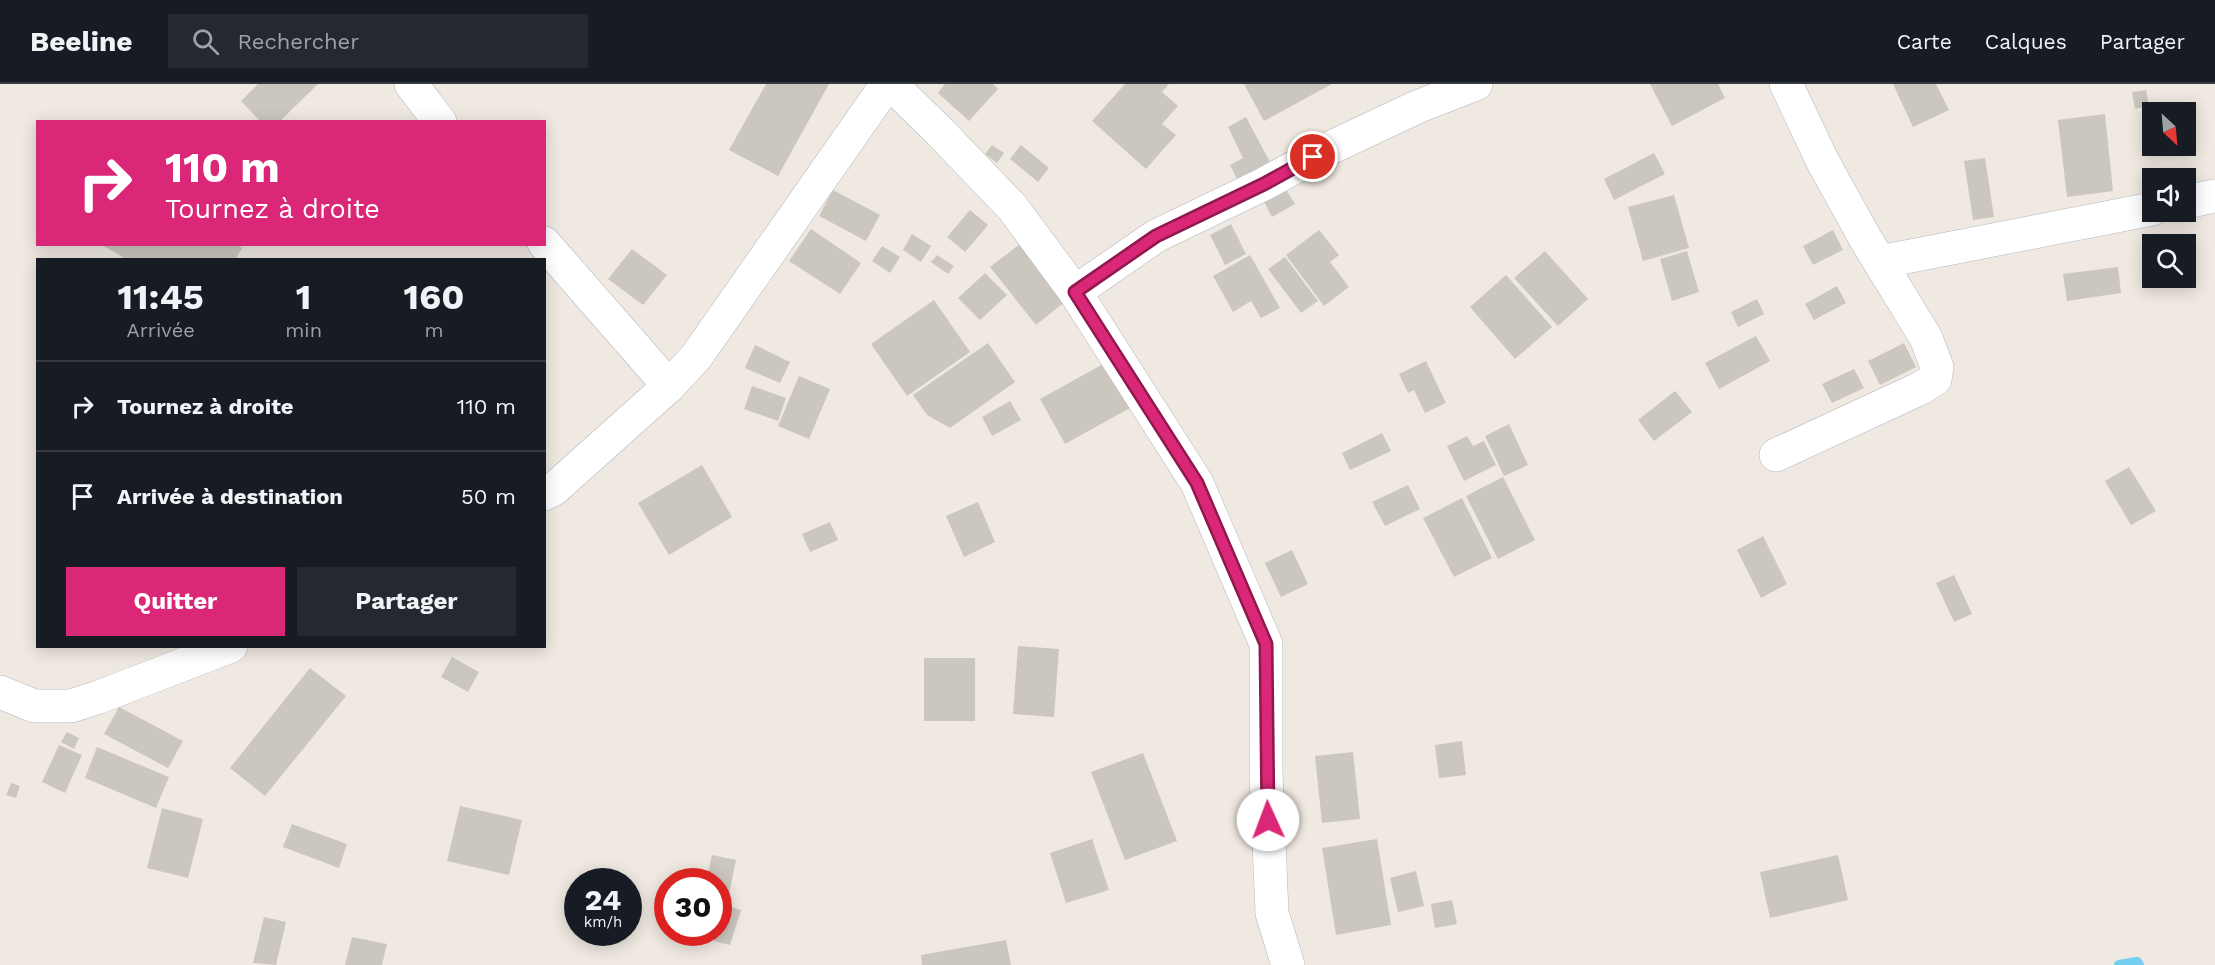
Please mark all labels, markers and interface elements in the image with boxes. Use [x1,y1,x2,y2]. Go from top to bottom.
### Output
search box [168,14,588,68]
text: Beeline [30,25,132,58]
icon: search [189,25,222,58]
text: Rechercher [237,29,359,54]
text: Carte [1897,29,1952,54]
text: Calques [1985,29,2067,54]
text: Partager [2100,29,2185,54]
north arrow [2142,102,2196,156]
map controls [2142,102,2196,288]
pin [1287,131,1338,182]
icon: arrive [1296,140,1329,173]
text: 110 m [165,143,280,192]
icon: right [66,144,144,222]
button: sound [2142,168,2196,222]
text: Tournez à droite [165,193,380,225]
button: search [2142,234,2196,288]
text: 11:45 [118,276,204,318]
text: 1 [296,276,311,318]
text: 160 [404,276,464,318]
text: Arrivée [126,318,195,342]
text: min [285,318,322,342]
text: m [424,318,444,342]
icon: right [66,390,99,423]
text: Tournez à droite [117,394,294,419]
text: 110 m [457,394,516,419]
icon: arrive [66,480,99,513]
text: Arrivée à destination [117,484,343,509]
text: 50 m [461,484,516,509]
button: Quitter [66,567,285,636]
button: Partager [297,567,516,636]
position arrow [1236,788,1300,852]
speed limit sign: 30 [654,868,732,946]
text: 24 [585,882,621,917]
text: km/h [584,913,622,931]

